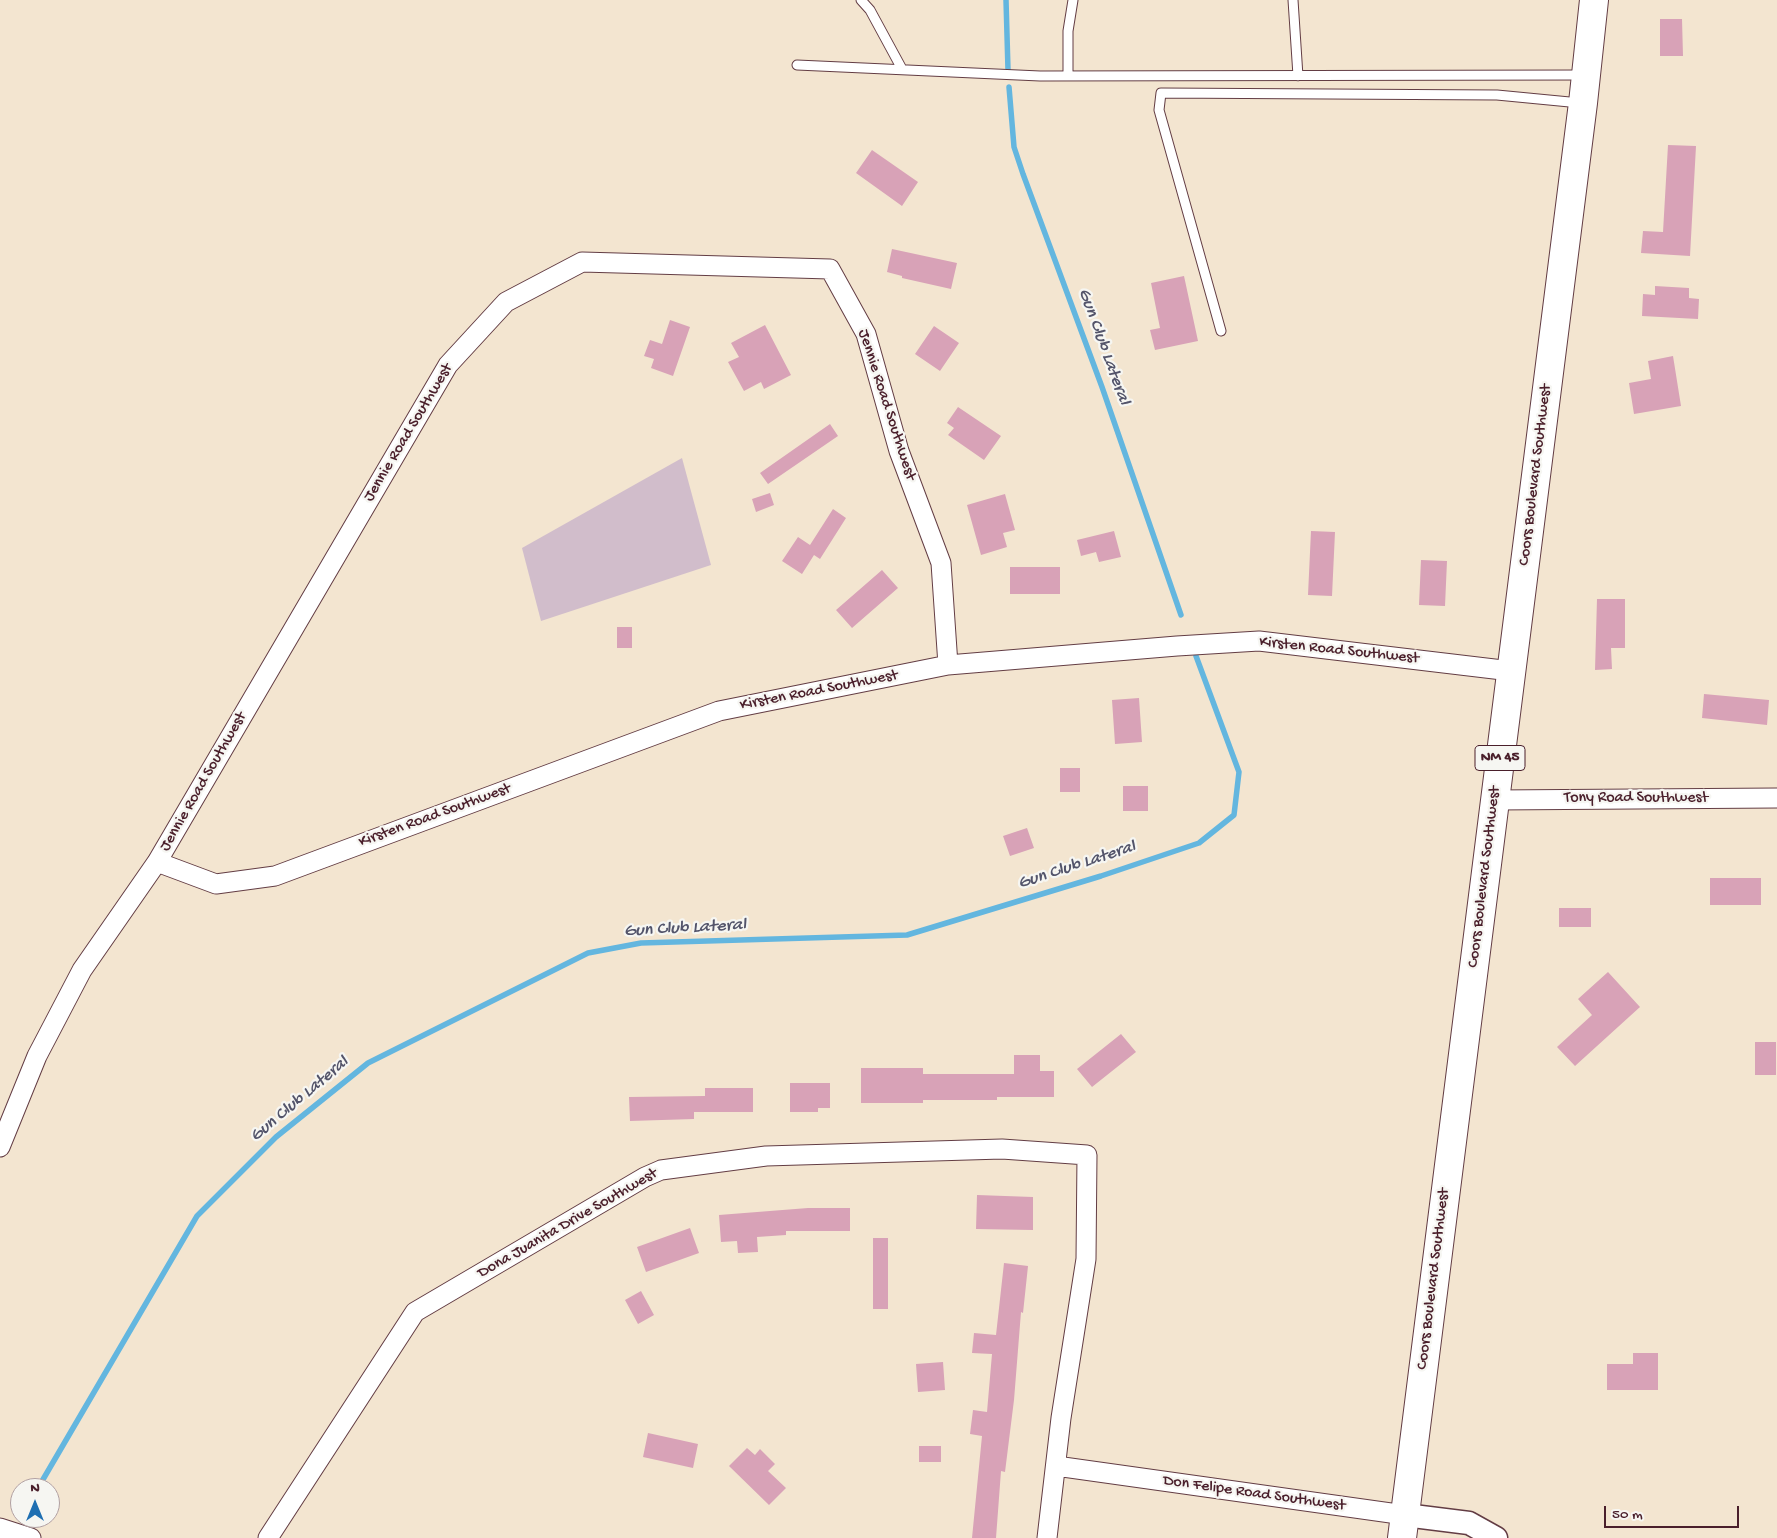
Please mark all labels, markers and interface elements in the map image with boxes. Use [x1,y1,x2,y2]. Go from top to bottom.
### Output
water label: Gun Club Lateral [1072,286,1134,408]
street label: Jennie Road Southwest [853,327,919,483]
street label: Jennie Road Southwest [360,361,458,505]
street label: Coors Boulevard Southwest [1515,383,1557,567]
street label: Kirsten Road Southwest [1258,633,1420,669]
street label: Kirsten Road Southwest [739,666,899,716]
street label: Jennie Road Southwest [156,709,252,855]
road number: NM 45 [1475,746,1525,770]
street label: Kirsten Road Southwest [356,780,514,852]
street label: Coors Boulevard Southwest [1464,785,1506,969]
street label: Tony Road Southwest [1564,789,1708,809]
water label: Gun Club Lateral [1016,837,1138,895]
water label: Gun Club Lateral [623,915,747,943]
water label: Gun Club Lateral [246,1052,354,1148]
street label: Dona Juanita Drive Southwest [475,1165,661,1283]
street label: Coors Boulevard Southwest [1413,1187,1455,1371]
street label: Don Felipe Road Southwest [1162,1472,1346,1516]
north arrow [10,1478,60,1528]
text: N [30,1480,40,1497]
scale bar [1607,1496,1742,1528]
text: 50 m [1612,1506,1643,1524]

